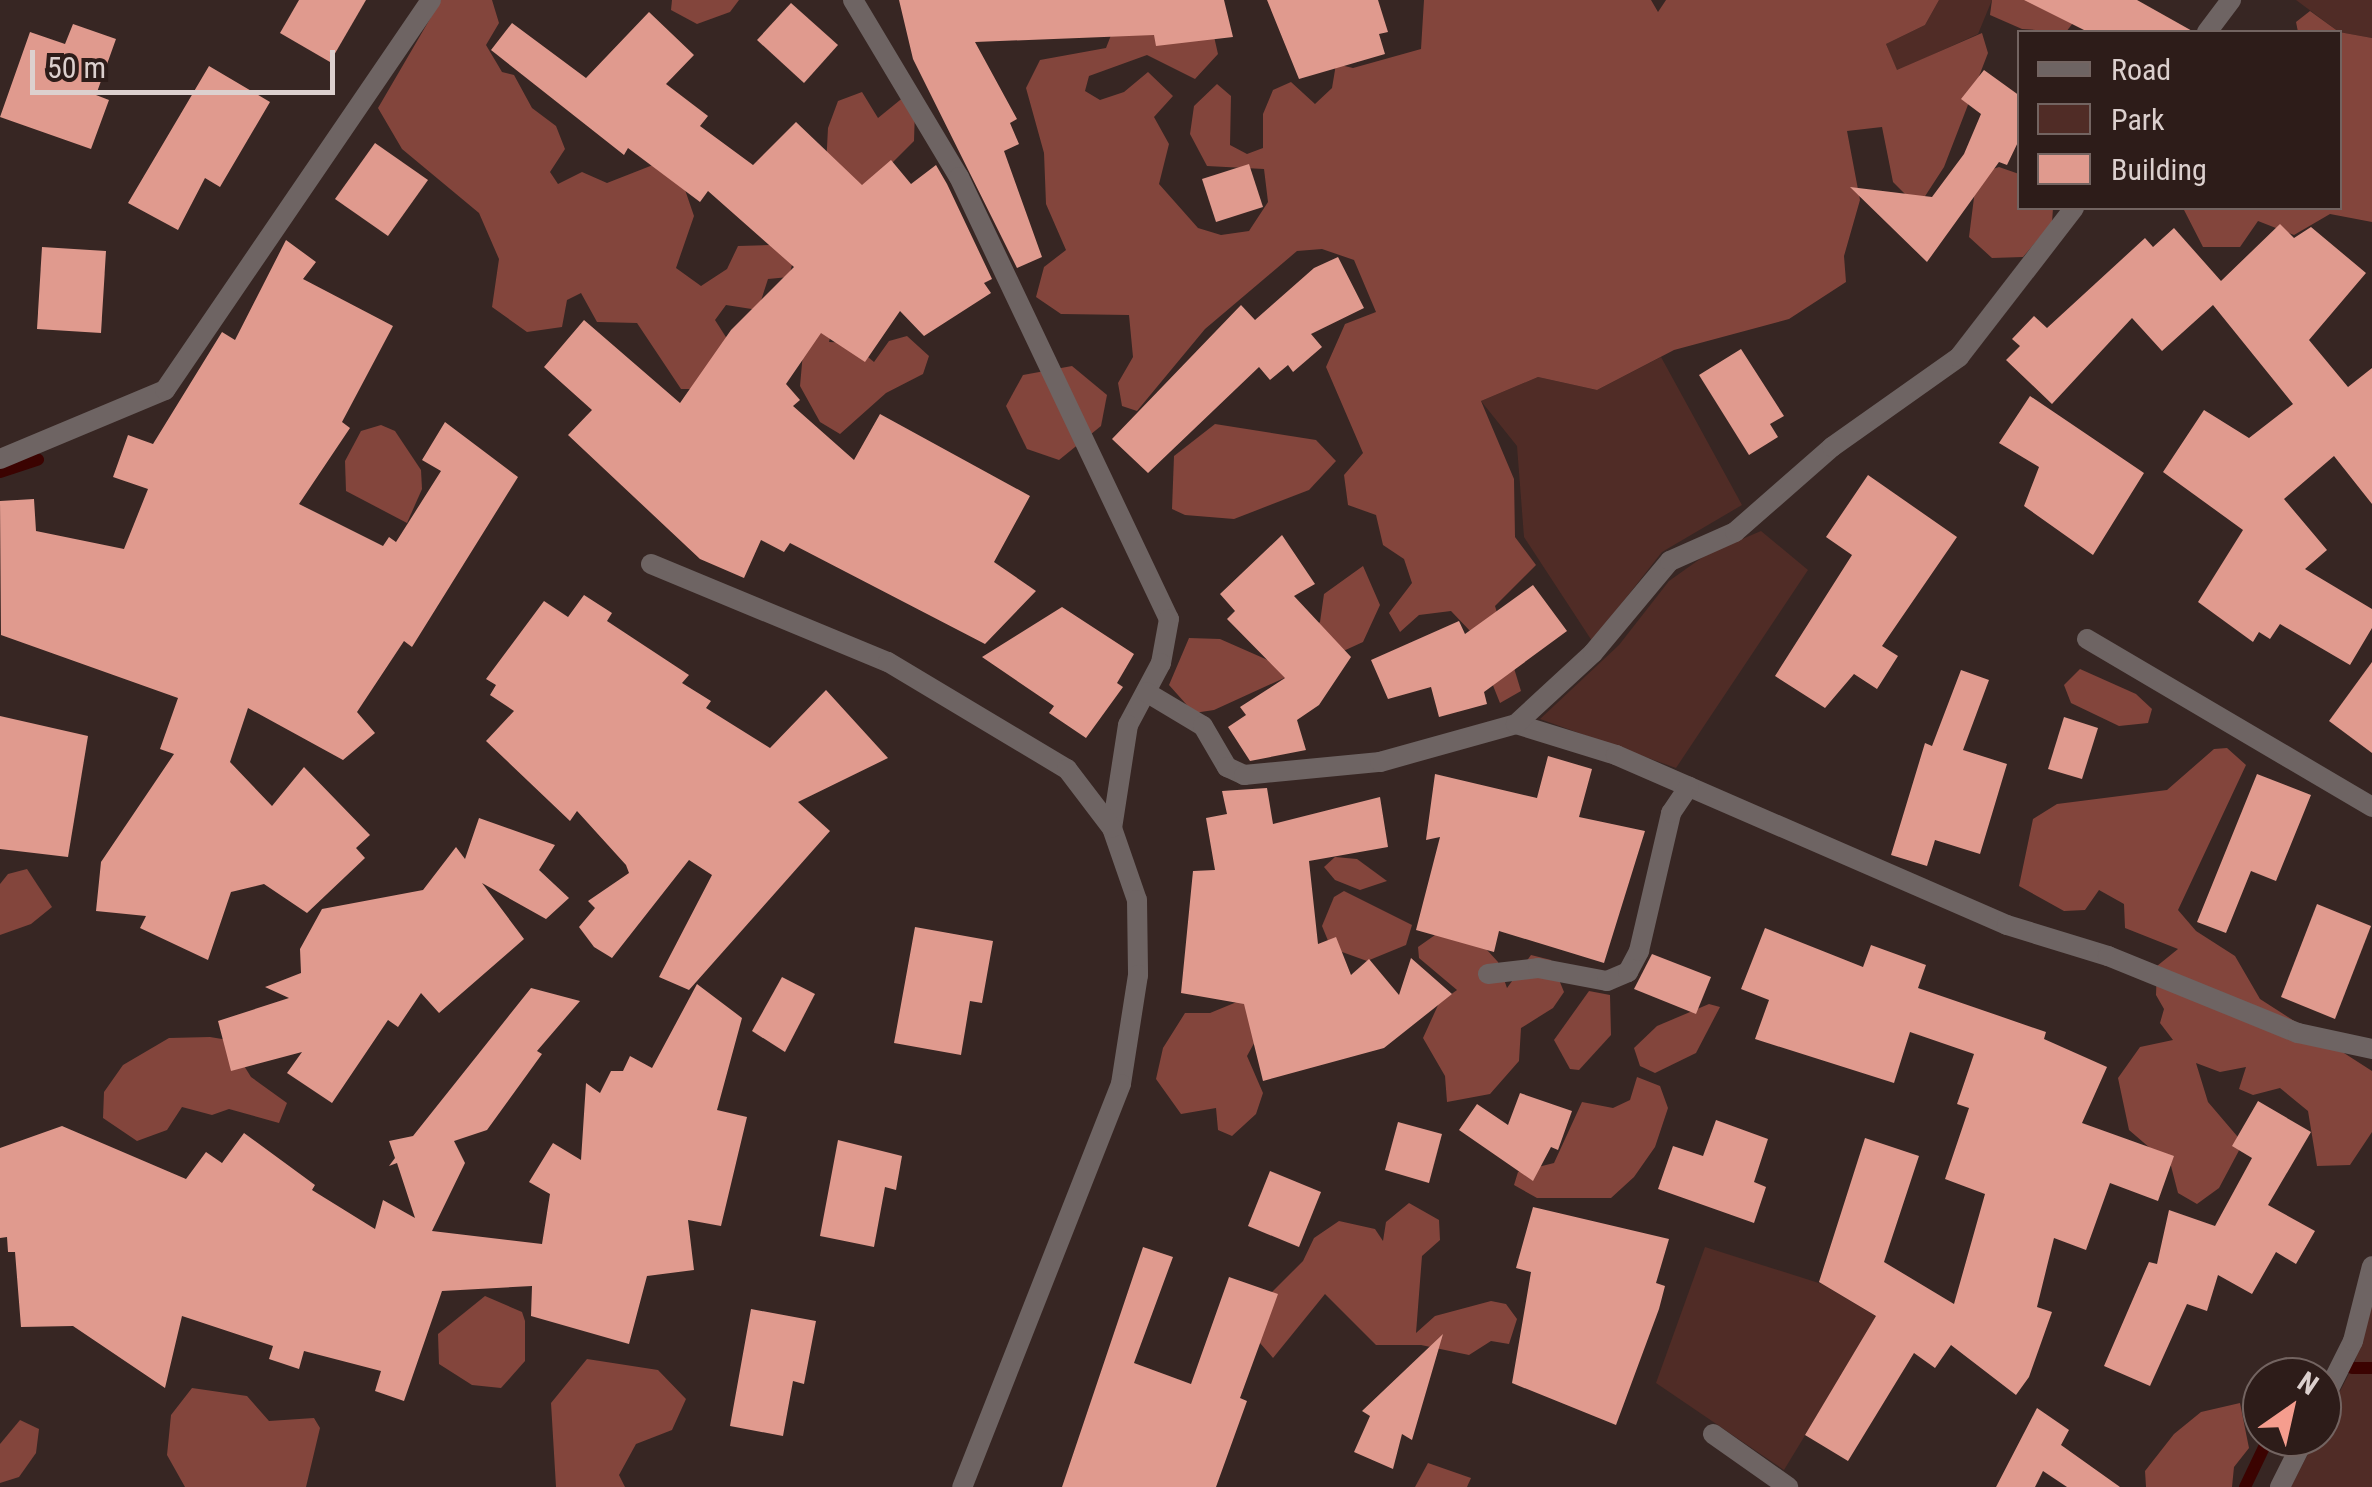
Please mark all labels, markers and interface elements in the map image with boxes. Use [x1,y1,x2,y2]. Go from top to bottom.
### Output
scale bar [35,30,340,92]
legend [2017,30,2342,210]
text: 50 m [47,50,106,85]
text: Road [2111,52,2171,87]
text: Park [2111,102,2165,137]
text: Building [2111,152,2207,187]
north arrow [2242,1357,2342,1457]
text: N [2292,1365,2324,1402]

